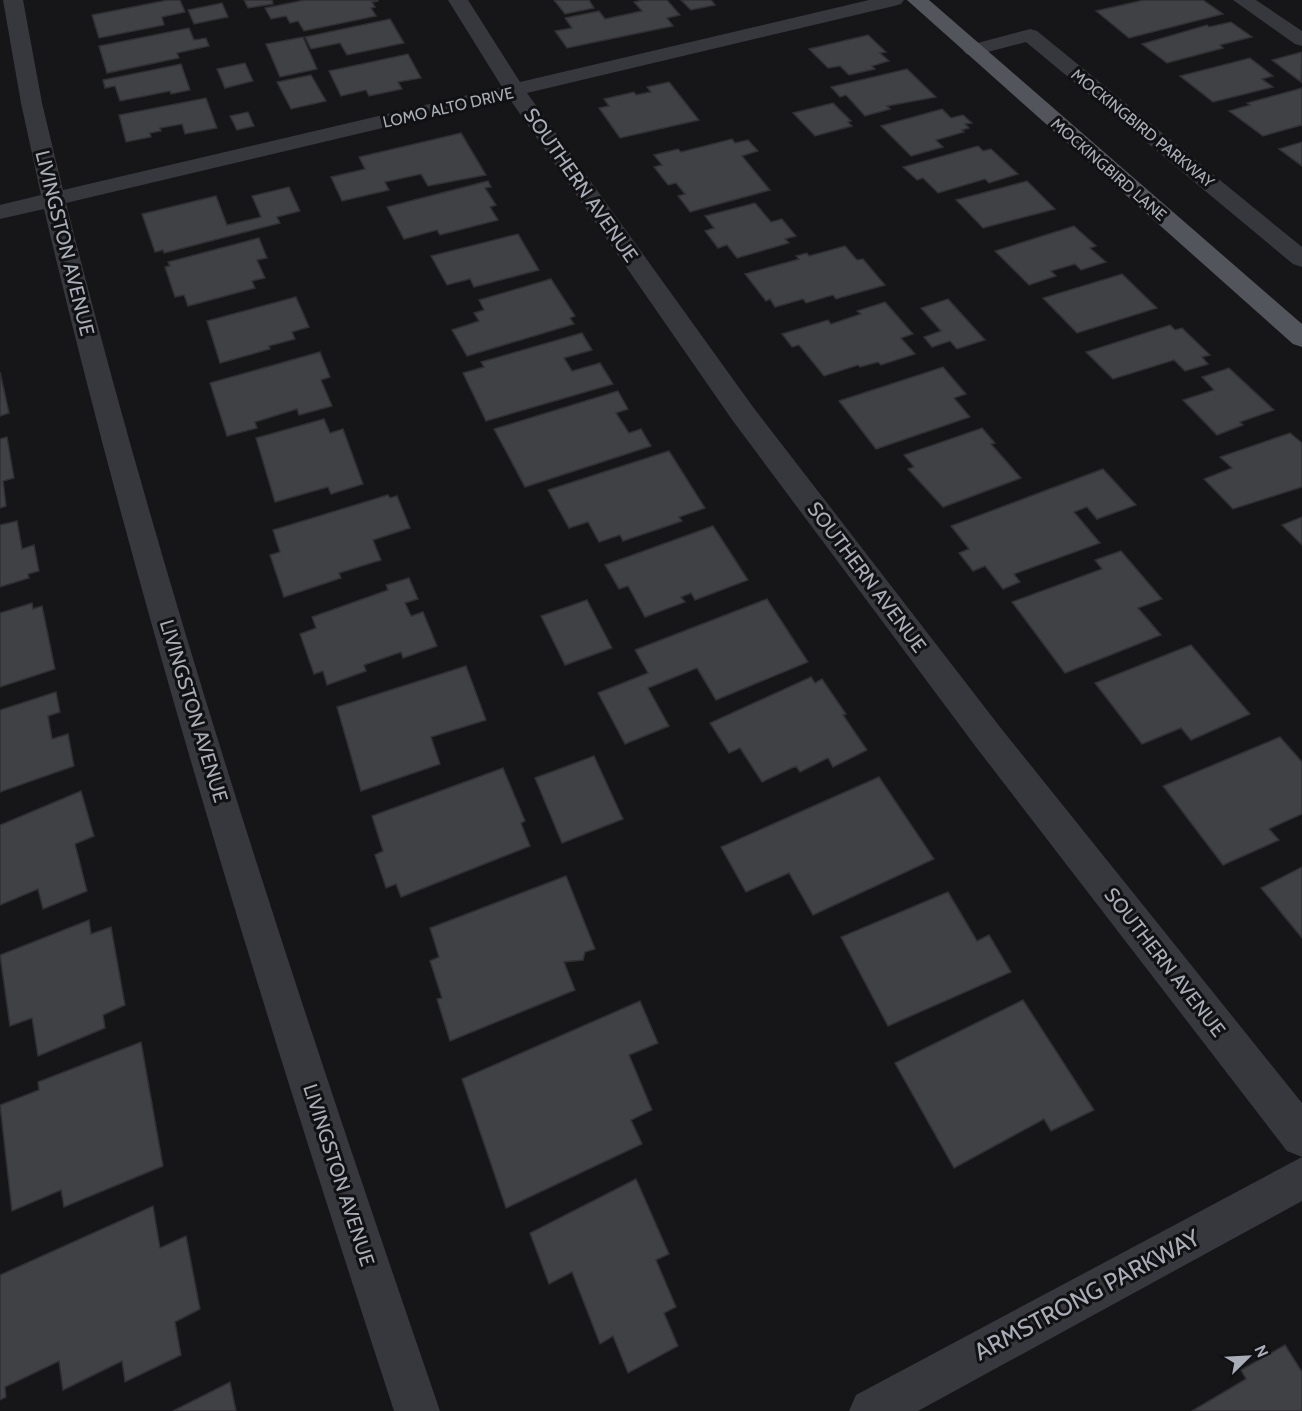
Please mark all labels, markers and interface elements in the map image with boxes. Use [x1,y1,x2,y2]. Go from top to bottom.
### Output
street label: MOCKINGBIRD PARKWAY [1067,65,1219,192]
street label: LOMO ALTO DRIVE [381,83,515,132]
street label: SOUTHERN AVENUE [519,103,643,267]
street label: MOCKINGBIRD LANE [1047,114,1170,225]
street label: LIVINGSTON AVENUE [30,148,100,338]
street label: SOUTHERN AVENUE [803,497,931,657]
street label: LIVINGSTON AVENUE [155,617,233,805]
street label: SOUTHERN AVENUE [1099,883,1231,1041]
street label: LIVINGSTON AVENUE [298,1081,380,1269]
street label: ARMSTRONG PARKWAY [969,1223,1205,1366]
north arrow [1218,1327,1278,1387]
text: N [1250,1342,1272,1360]

